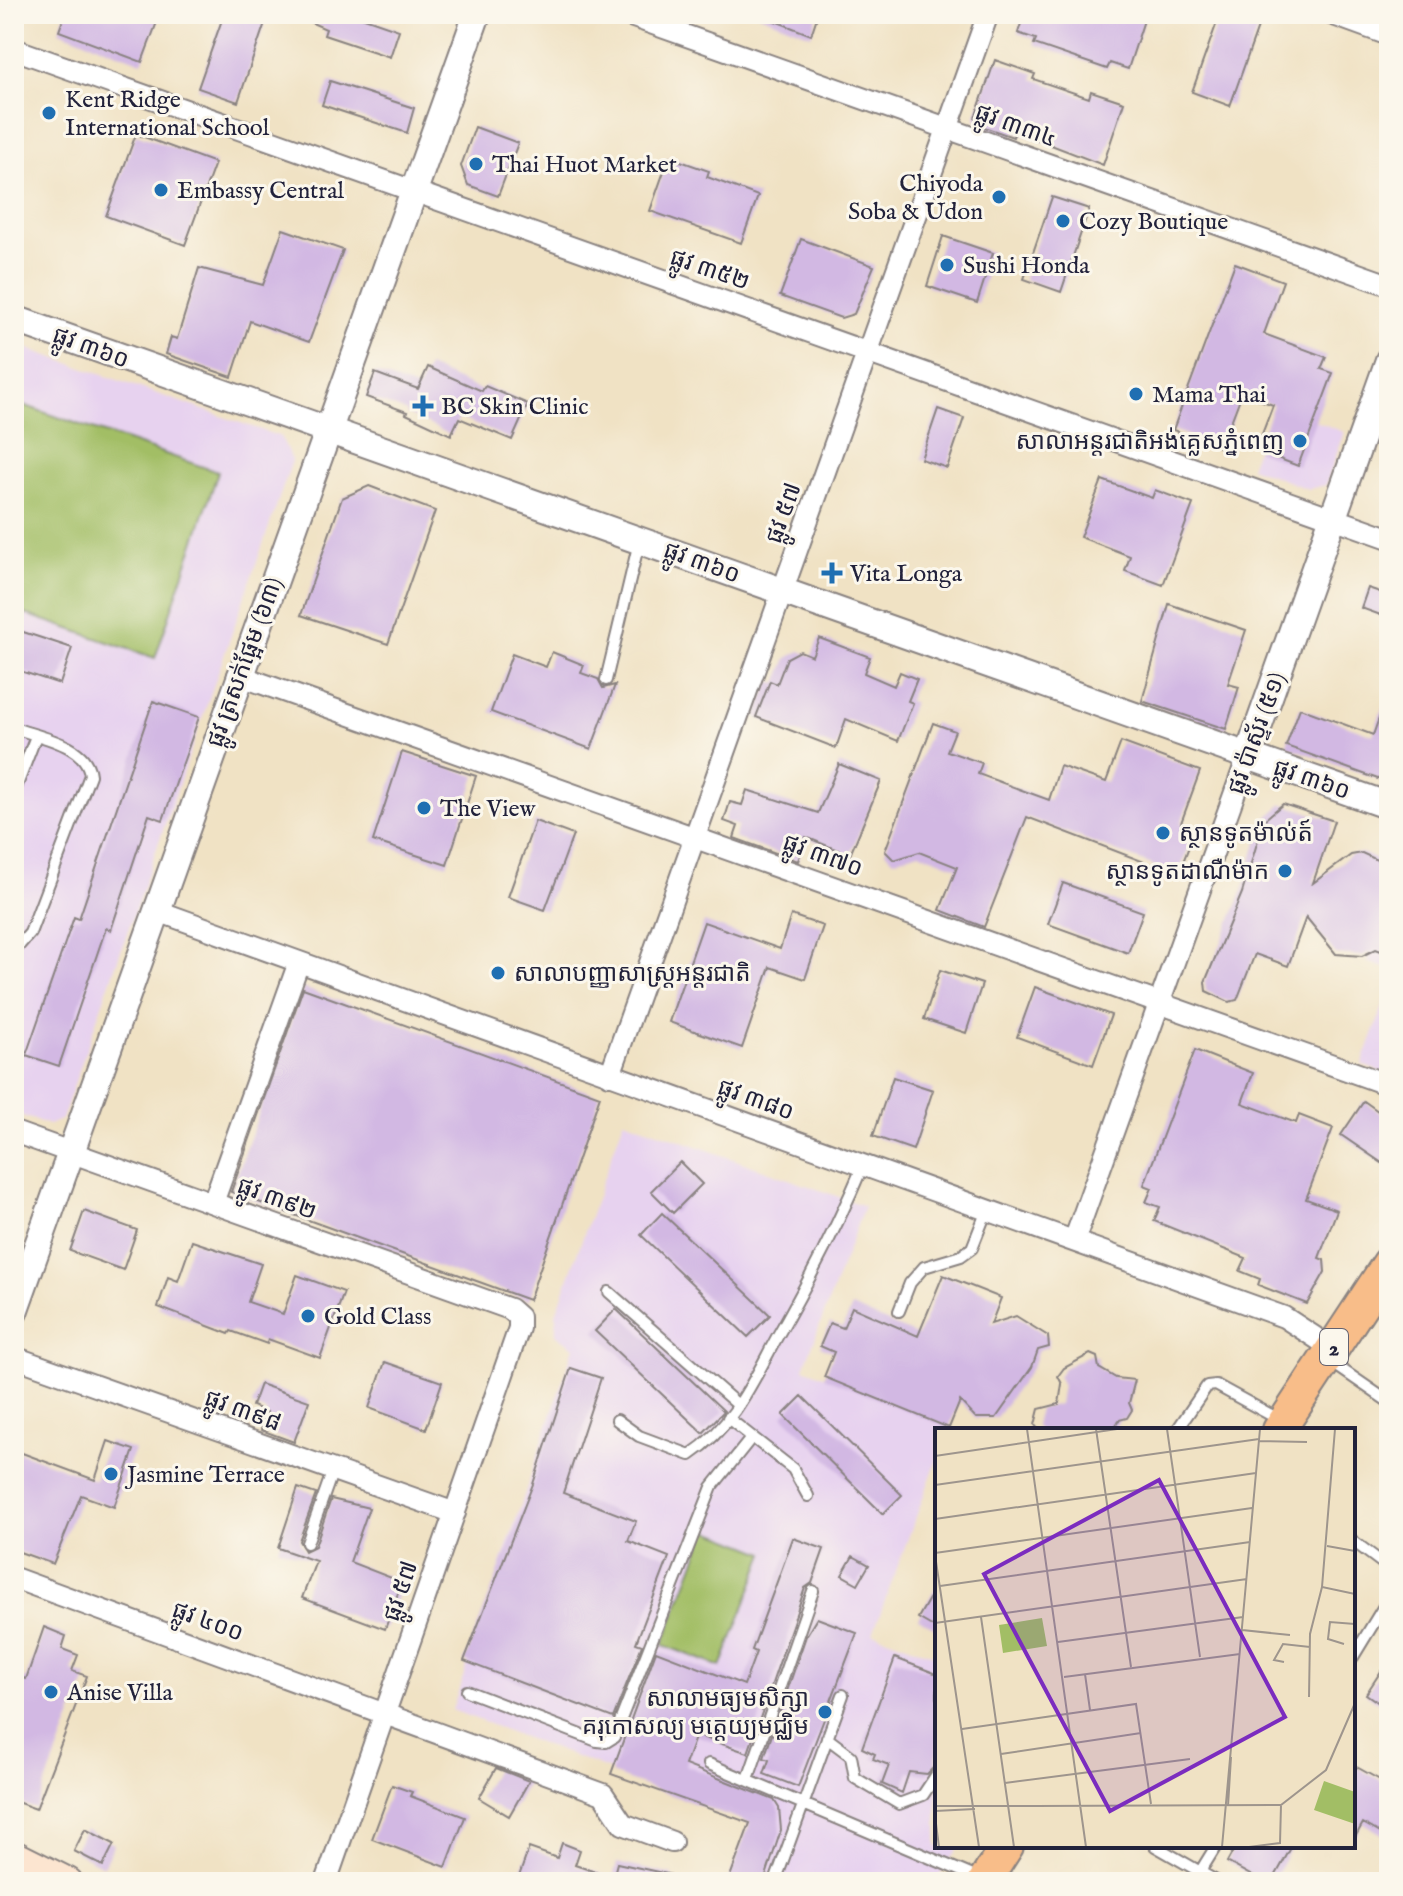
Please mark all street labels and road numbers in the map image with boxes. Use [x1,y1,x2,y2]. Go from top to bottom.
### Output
street label: ផ្លូវ ៣៣៤ [969,97,1061,160]
street label: ផ្លូវ ៣៥២ [664,242,753,303]
street label: ផ្លូវ ៣៦០ [46,320,133,381]
street label: ផ្លូវ ៥៧ [759,479,814,550]
street label: ផ្លូវ ៣៦០ [657,535,744,596]
street label: ផ្លូវ ត្រសក់ផ្អែម (៦៣) [200,573,295,754]
street label: ផ្លូវ ប៉ាស្ទ័រ (៥១) [1221,668,1299,801]
street label: ផ្លូវ ៣៦០ [1267,753,1354,813]
street label: ផ្លូវ ៣៧០ [776,828,867,890]
street label: ផ្លូវ ៣៨០ [711,1072,798,1133]
street label: ផ្លូវ ៣៩២ [231,1171,320,1233]
road number: 2 [1320,1329,1348,1365]
street label: ផ្លូវ ៣៩៨ [198,1383,285,1444]
street label: ផ្លូវ ៥៧ [377,1557,431,1628]
street label: ផ្លូវ ៤០០ [166,1595,248,1654]

